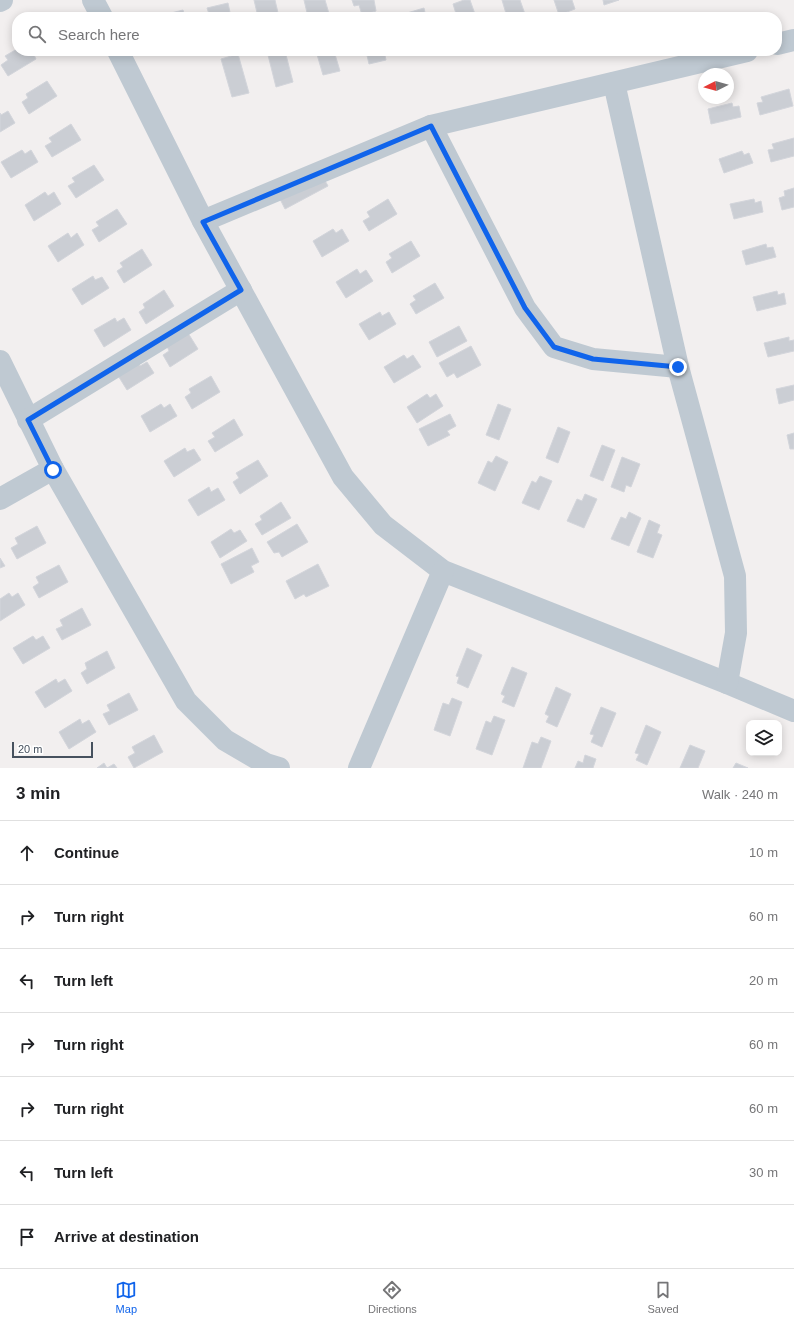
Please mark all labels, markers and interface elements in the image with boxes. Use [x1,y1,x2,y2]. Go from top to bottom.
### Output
search box [12,12,782,56]
icon: search [26,23,48,45]
text: Search here [58,26,140,43]
north arrow [698,68,734,104]
route end [669,358,687,376]
route start [44,461,62,479]
map controls [746,720,782,756]
button: layers [746,720,782,756]
scale bar [12,740,93,759]
text: 20 m [18,743,42,755]
text: 3 min [16,784,60,803]
text: Walk · 240 m [702,787,778,802]
icon: ahead [16,842,38,864]
text: Continue [54,844,119,861]
text: 10 m [749,845,778,860]
icon: right [16,906,38,928]
text: Turn right [54,908,124,925]
text: 60 m [749,909,778,924]
icon: left [16,970,38,992]
text: Turn left [54,972,113,989]
text: 20 m [749,973,778,988]
icon: right [16,1034,38,1056]
text: Turn right [54,1036,124,1053]
text: 60 m [749,1037,778,1052]
icon: right [16,1098,38,1120]
text: Turn right [54,1100,124,1117]
text: 60 m [749,1101,778,1116]
icon: left [16,1162,38,1184]
text: Turn left [54,1164,113,1181]
text: 30 m [749,1165,778,1180]
icon: arrive [16,1226,38,1248]
text: Arrive at destination [54,1228,199,1245]
tab: Map [115,1279,137,1315]
tab: Directions [368,1279,417,1315]
tab: Saved [647,1279,679,1315]

